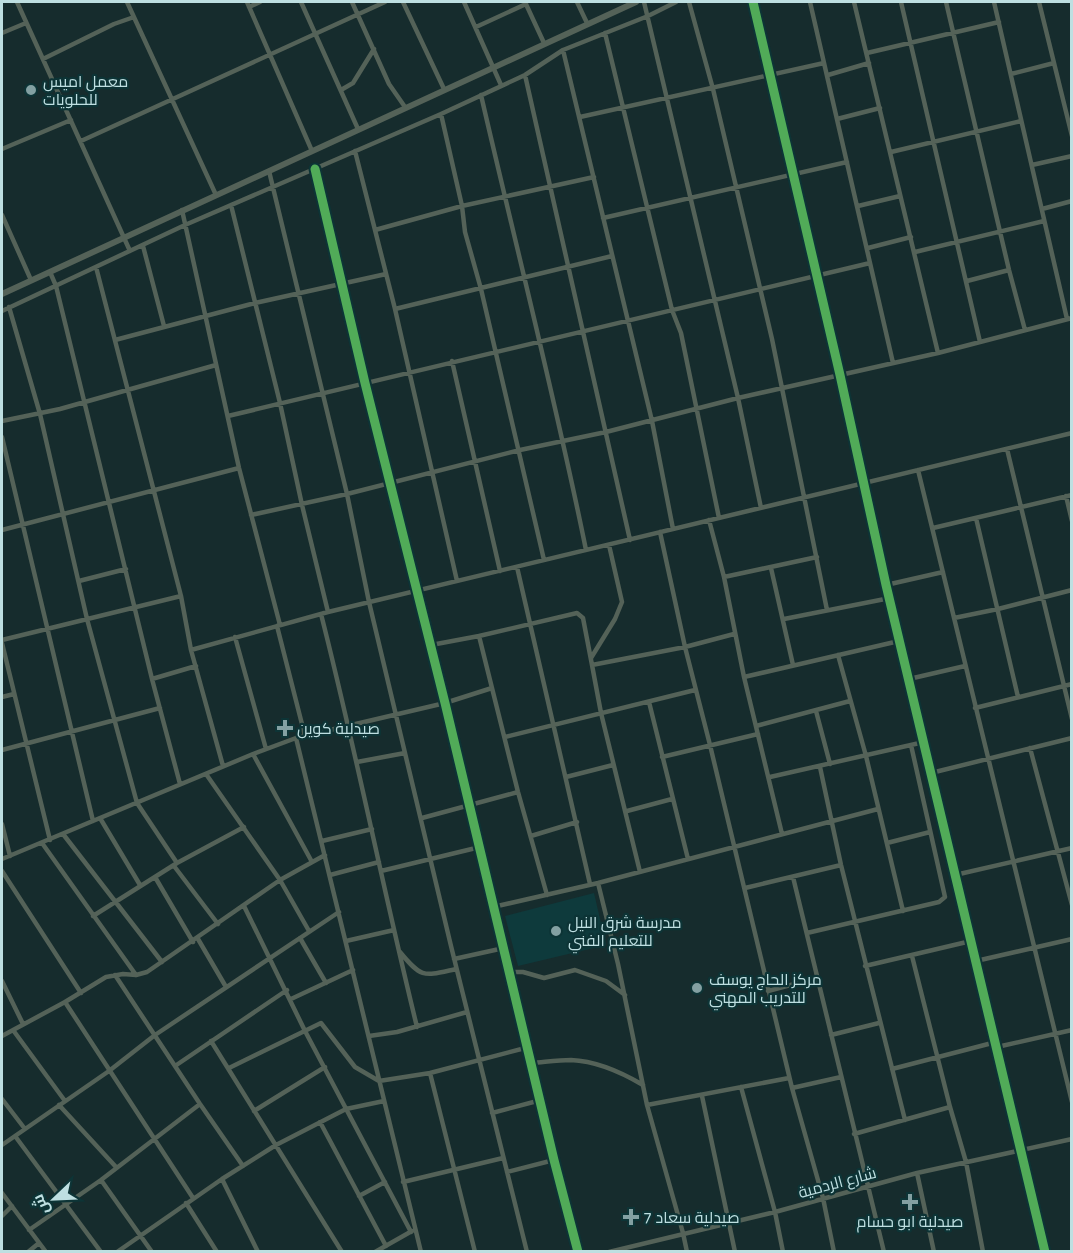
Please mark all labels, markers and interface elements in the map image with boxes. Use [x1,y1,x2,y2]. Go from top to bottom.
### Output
place label: معمل اميس للحلويات [43,66,128,114]
marker: معمل اميس للحلويات [24,83,38,97]
place label: صيدلية كوين [297,713,380,743]
marker: صيدلية كوين [278,721,292,735]
place label: مدرسة شرق النيل للتعليم الفني [568,907,681,955]
marker: مدرسة شرق النيل للتعليم الفني [549,924,563,938]
place label: مركز الحاج يوسف للتدريب المهني [709,964,822,1012]
marker: مركز الحاج يوسف للتدريب المهني [690,981,704,995]
street label: شارع الردمية [794,1157,880,1207]
north arrow [24,1169,84,1229]
text: ش [22,1190,58,1220]
marker: صيدلية ابو حسام [903,1195,917,1209]
place label: صيدلية سعاد 7 [643,1202,740,1232]
place label: صيدلية ابو حسام [857,1206,963,1236]
marker: صيدلية سعاد 7 [624,1210,638,1224]

